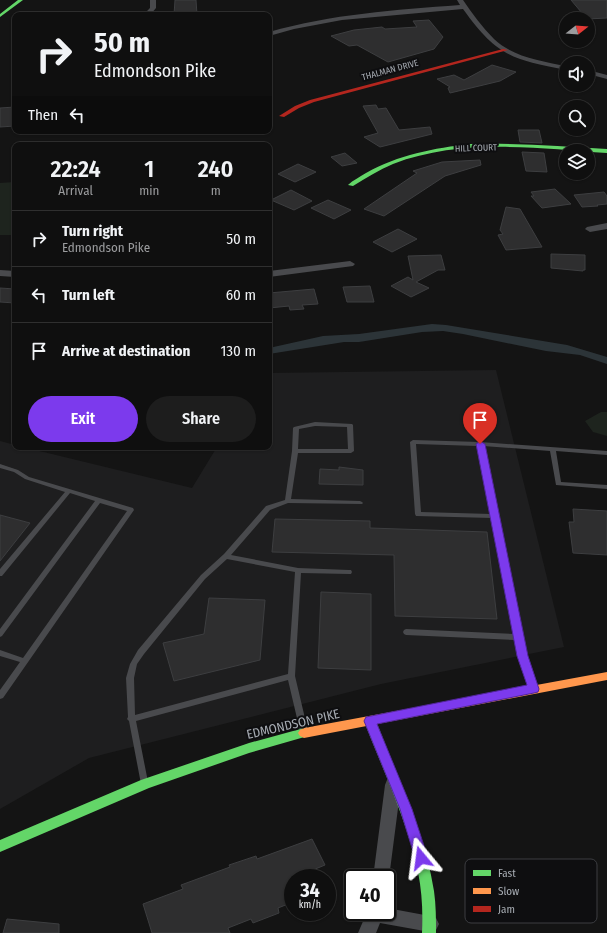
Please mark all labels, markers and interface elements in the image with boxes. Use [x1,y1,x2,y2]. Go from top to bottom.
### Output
north arrow [559,12,595,48]
map controls [559,12,595,180]
text: 50 m [94,26,150,59]
icon: right [28,28,80,80]
button: sound [559,56,595,92]
street label: THALMAN DRIVE [361,58,419,82]
text: Edmondson Pike [94,60,216,82]
button: search [559,100,595,136]
icon: left [66,104,88,126]
text: Then [28,106,58,124]
street label: HILL COURT [455,142,498,154]
button: layers [559,144,595,180]
text: 22:24 [51,155,101,183]
text: 1 [144,155,154,183]
text: 240 [198,155,233,183]
text: Arrival [58,183,93,198]
text: min [139,183,159,198]
text: m [211,183,221,198]
text: Turn right [62,222,123,240]
icon: right [28,228,50,250]
text: 50 m [226,230,256,248]
text: Edmondson Pike [62,240,150,255]
icon: left [28,284,50,306]
text: Turn left [62,286,115,304]
text: 60 m [226,286,256,304]
icon: arrive [28,340,50,362]
text: Arrive at destination [62,342,190,360]
text: 130 m [221,342,256,360]
button: Exit [28,396,138,442]
button: Share [146,396,256,442]
pin [463,403,497,444]
icon: arrive [469,409,491,431]
street label: EDMONDSON PIKE [245,706,341,742]
position arrow [400,837,442,879]
legend [465,859,597,923]
text: Fast [498,867,516,880]
speed limit sign: 40 [344,869,396,921]
text: 34 [300,878,320,902]
text: Slow [498,885,519,898]
text: km/h [299,899,321,911]
text: Jam [498,903,515,916]

